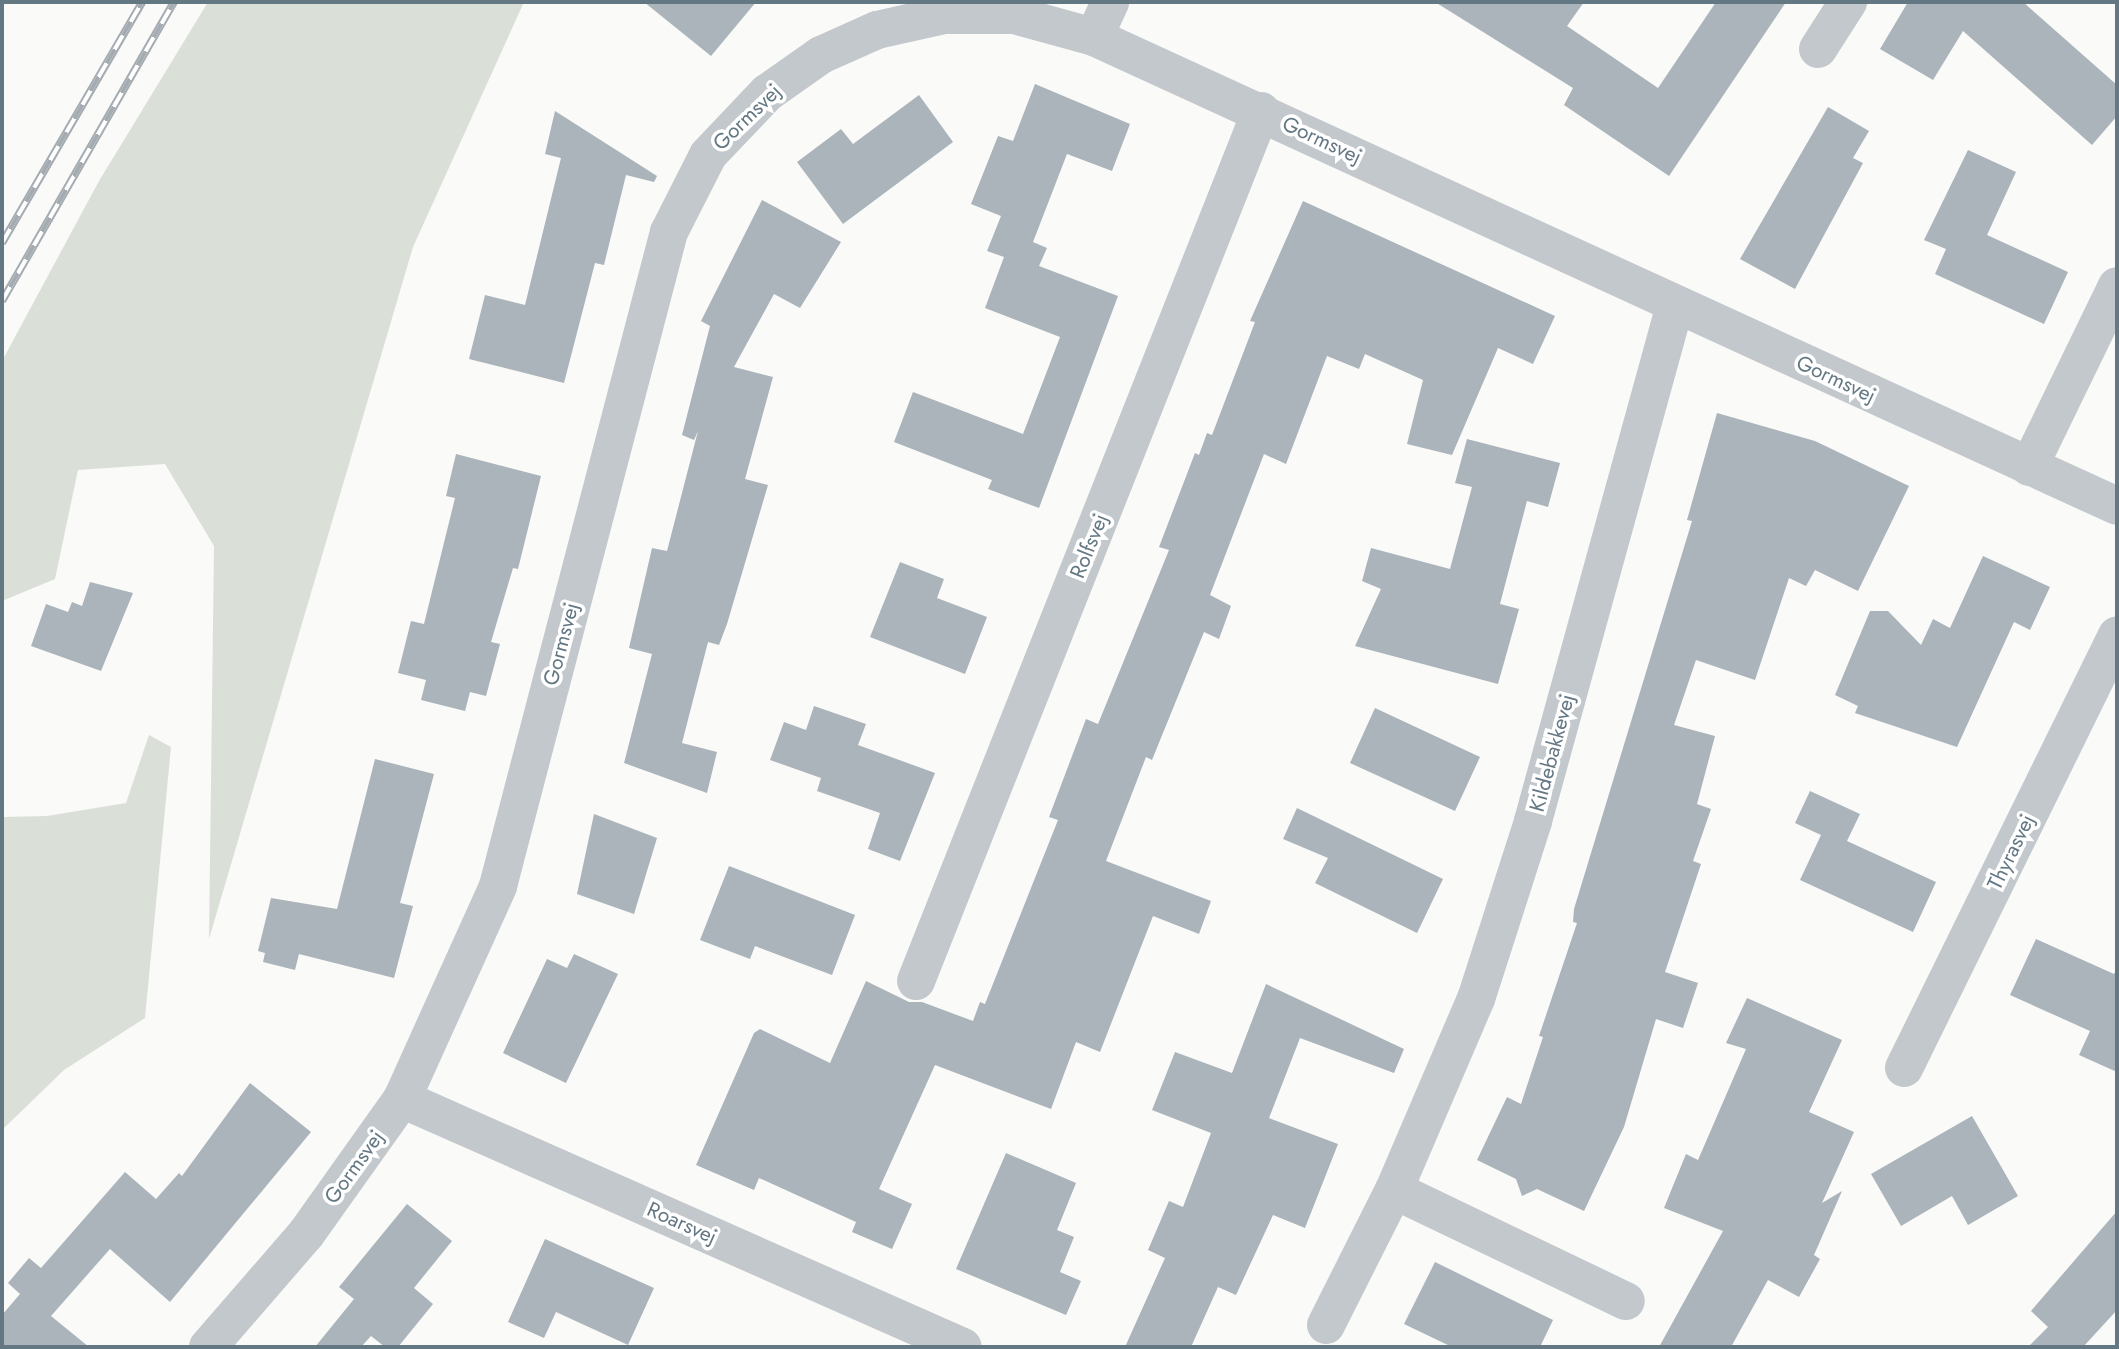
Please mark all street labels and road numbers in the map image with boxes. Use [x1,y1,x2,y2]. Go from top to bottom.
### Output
street label: Gormsvej [708,79,786,155]
street label: Gormsvej [1278,111,1366,169]
street label: Gormsvej [1792,350,1880,408]
street label: Rolfsvej [1065,510,1113,582]
street label: Gormsvej [538,600,584,688]
street label: Kildebakkevej [1524,691,1580,815]
street label: Thyrasvej [1982,810,2040,894]
street label: Gormsvej [319,1125,389,1209]
street label: Roarsvej [643,1196,721,1250]

